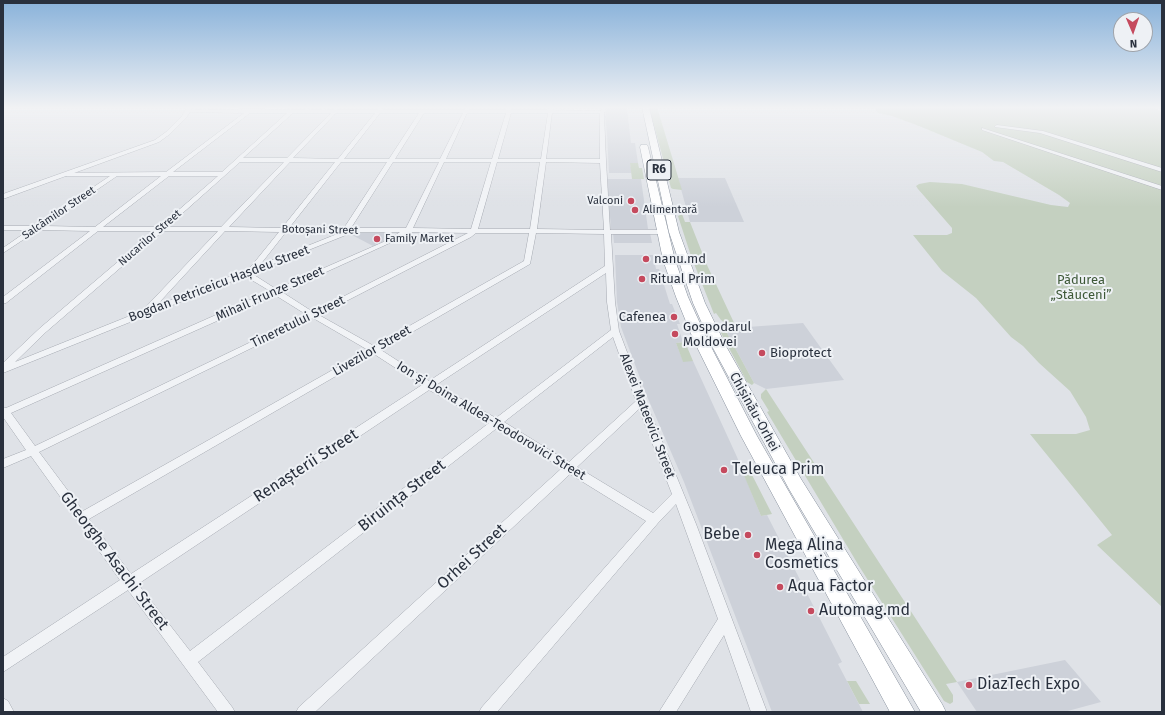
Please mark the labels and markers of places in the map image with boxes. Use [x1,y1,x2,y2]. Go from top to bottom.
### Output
place label: Valconi [587,194,623,208]
marker: Valconi [626,196,636,206]
place label: Alimentară [643,203,697,217]
marker: Alimentară [630,205,640,215]
place label: Family Market [385,232,454,246]
marker: Family Market [372,234,382,244]
place label: nanu.md [654,251,706,267]
marker: nanu.md [641,254,651,264]
place label: Ritual Prim [650,271,715,287]
marker: Ritual Prim [637,274,647,284]
place label: Cafenea [619,309,666,325]
marker: Cafenea [669,312,679,322]
place label: Gospodarul Moldovei [683,319,751,350]
marker: Gospodarul Moldovei [670,329,680,339]
place label: Bioprotect [770,345,832,361]
marker: Bioprotect [757,348,767,358]
place label: Teleuca Prim [732,460,825,480]
marker: Teleuca Prim [719,465,729,475]
place label: Bebe [703,525,740,545]
marker: Bebe [743,530,753,540]
place label: Mega Alina Cosmetics [765,536,844,574]
marker: Mega Alina Cosmetics [752,550,762,560]
place label: Aqua Factor [788,577,873,597]
marker: Aqua Factor [775,582,785,592]
place label: Automag.md [819,601,910,621]
marker: Automag.md [806,606,816,616]
place label: DiazTech Expo [977,675,1080,695]
marker: DiazTech Expo [964,680,974,690]

